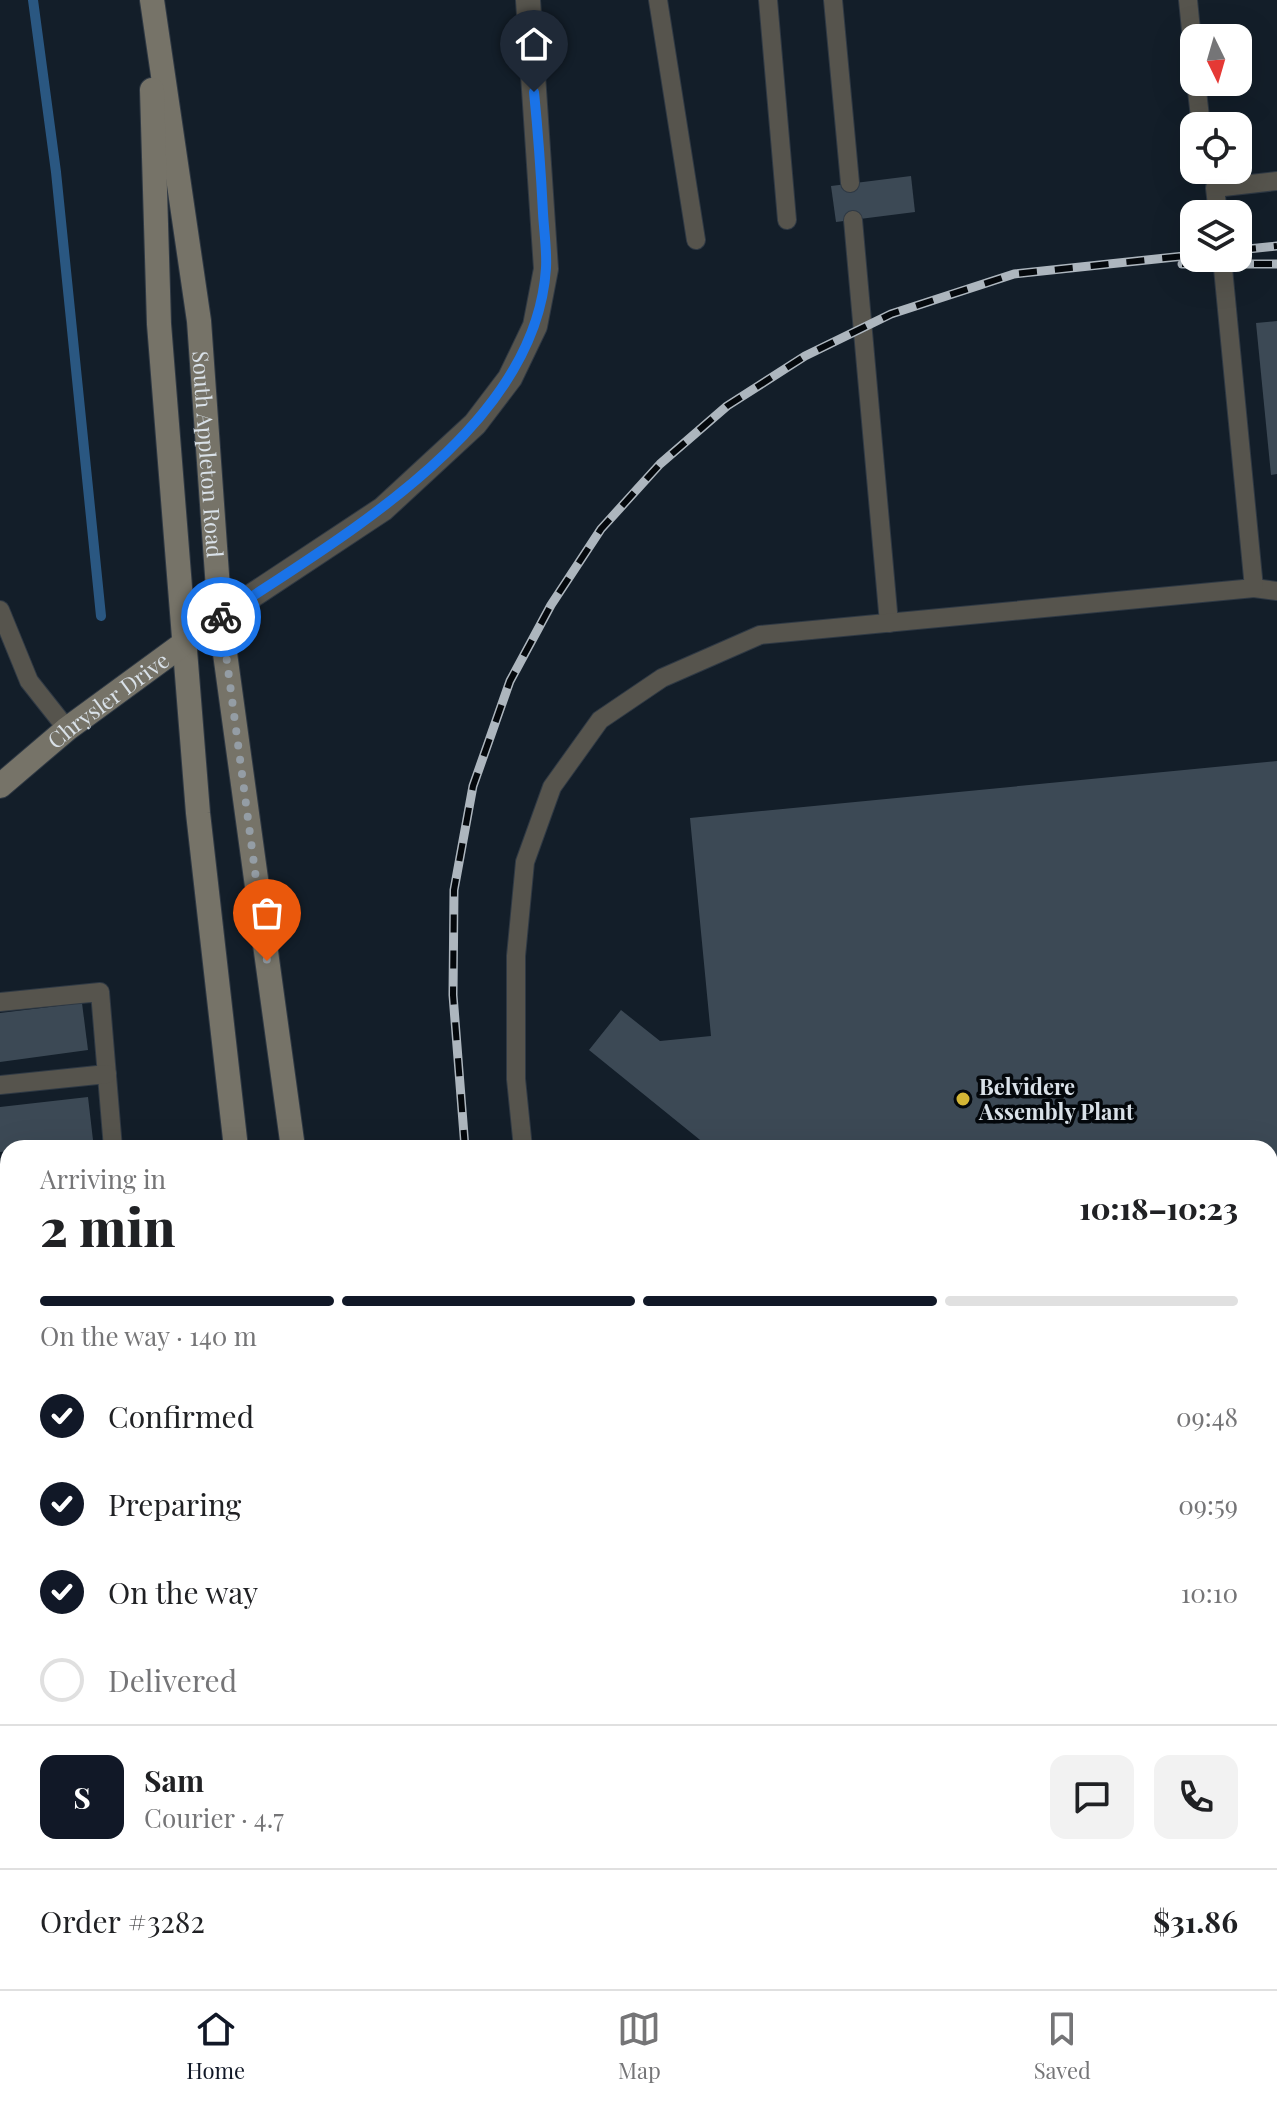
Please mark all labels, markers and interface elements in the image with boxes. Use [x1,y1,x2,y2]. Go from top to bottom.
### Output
pin [500,10,568,92]
icon: home [512,22,556,66]
north arrow [1180,24,1252,96]
map controls [1180,24,1252,272]
button: locate [1180,112,1252,184]
button: layers [1180,200,1252,272]
street label: South Appleton Road [186,350,231,559]
courier [181,577,261,657]
icon: bike [199,595,243,639]
street label: Chrysler Drive [40,645,175,755]
pin [233,879,301,961]
icon: bag [245,891,289,935]
place label: Belvidere Assembly Plant [978,1071,1134,1126]
marker: Belvidere Assembly Plant [954,1090,972,1108]
text: Arriving in [40,1161,166,1196]
text: 10:18–10:23 [1079,1188,1238,1228]
text: 2 min [40,1191,175,1260]
text: On the way · 140 m [40,1318,257,1353]
icon: check [40,1394,84,1438]
text: Confirmed [108,1396,254,1436]
text: 09:48 [1176,1399,1238,1434]
icon: check [40,1482,84,1526]
text: Preparing [108,1484,241,1524]
text: 09:59 [1178,1487,1238,1522]
icon: check [40,1570,84,1614]
text: On the way [108,1572,258,1612]
text: 10:10 [1181,1575,1238,1610]
text: Delivered [108,1660,237,1700]
button: chat [1050,1755,1134,1839]
button: phone [1154,1755,1238,1839]
text: Sam [144,1760,204,1800]
text: S [73,1777,91,1817]
text: Courier · 4.7 [144,1800,284,1835]
text: Order #3282 [40,1901,205,1941]
text: $31.86 [1153,1901,1238,1941]
tab: Home [186,2007,245,2085]
tab: Map [617,2007,661,2085]
tab: Saved [1034,2007,1091,2085]

